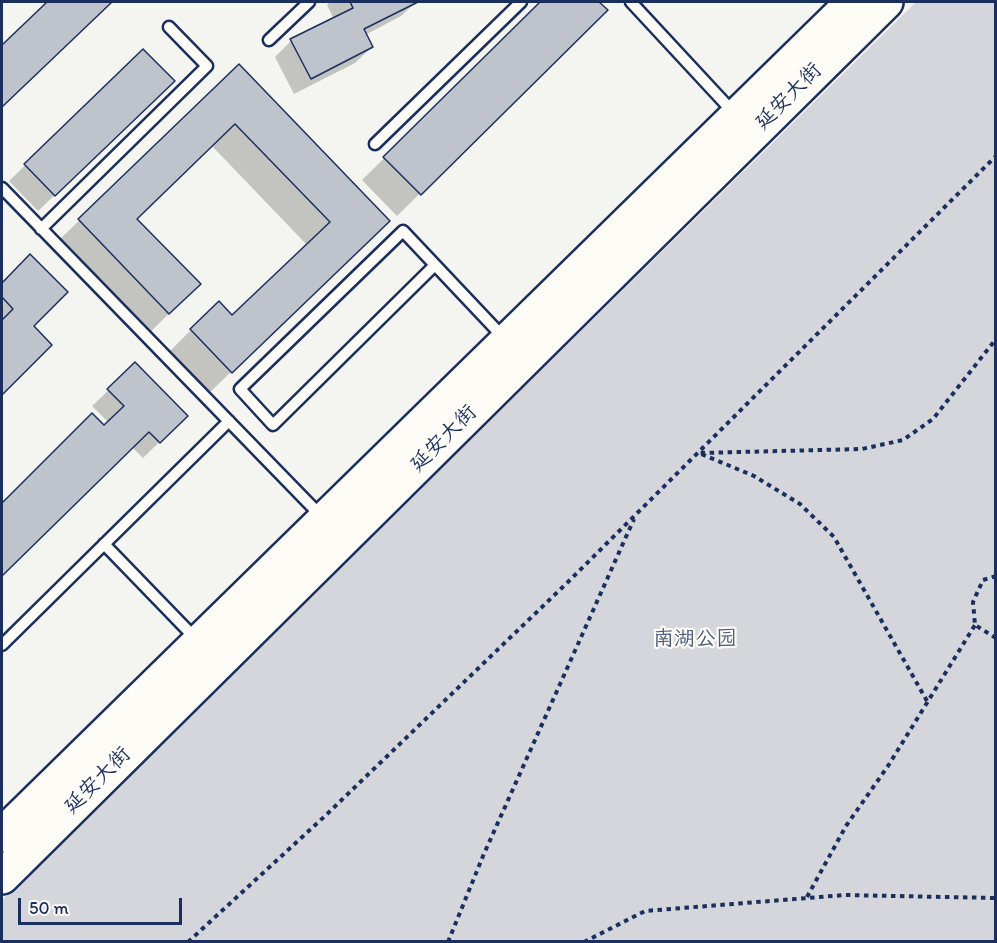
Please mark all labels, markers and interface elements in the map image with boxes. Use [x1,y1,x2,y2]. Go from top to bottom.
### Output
street label: 延安大街 [750,58,828,136]
street label: 延安大街 [405,400,483,478]
park label: 南湖公园 [653,627,737,653]
street label: 延安大街 [59,742,137,820]
scale bar [21,886,184,924]
text: 50 m [29,897,69,919]

